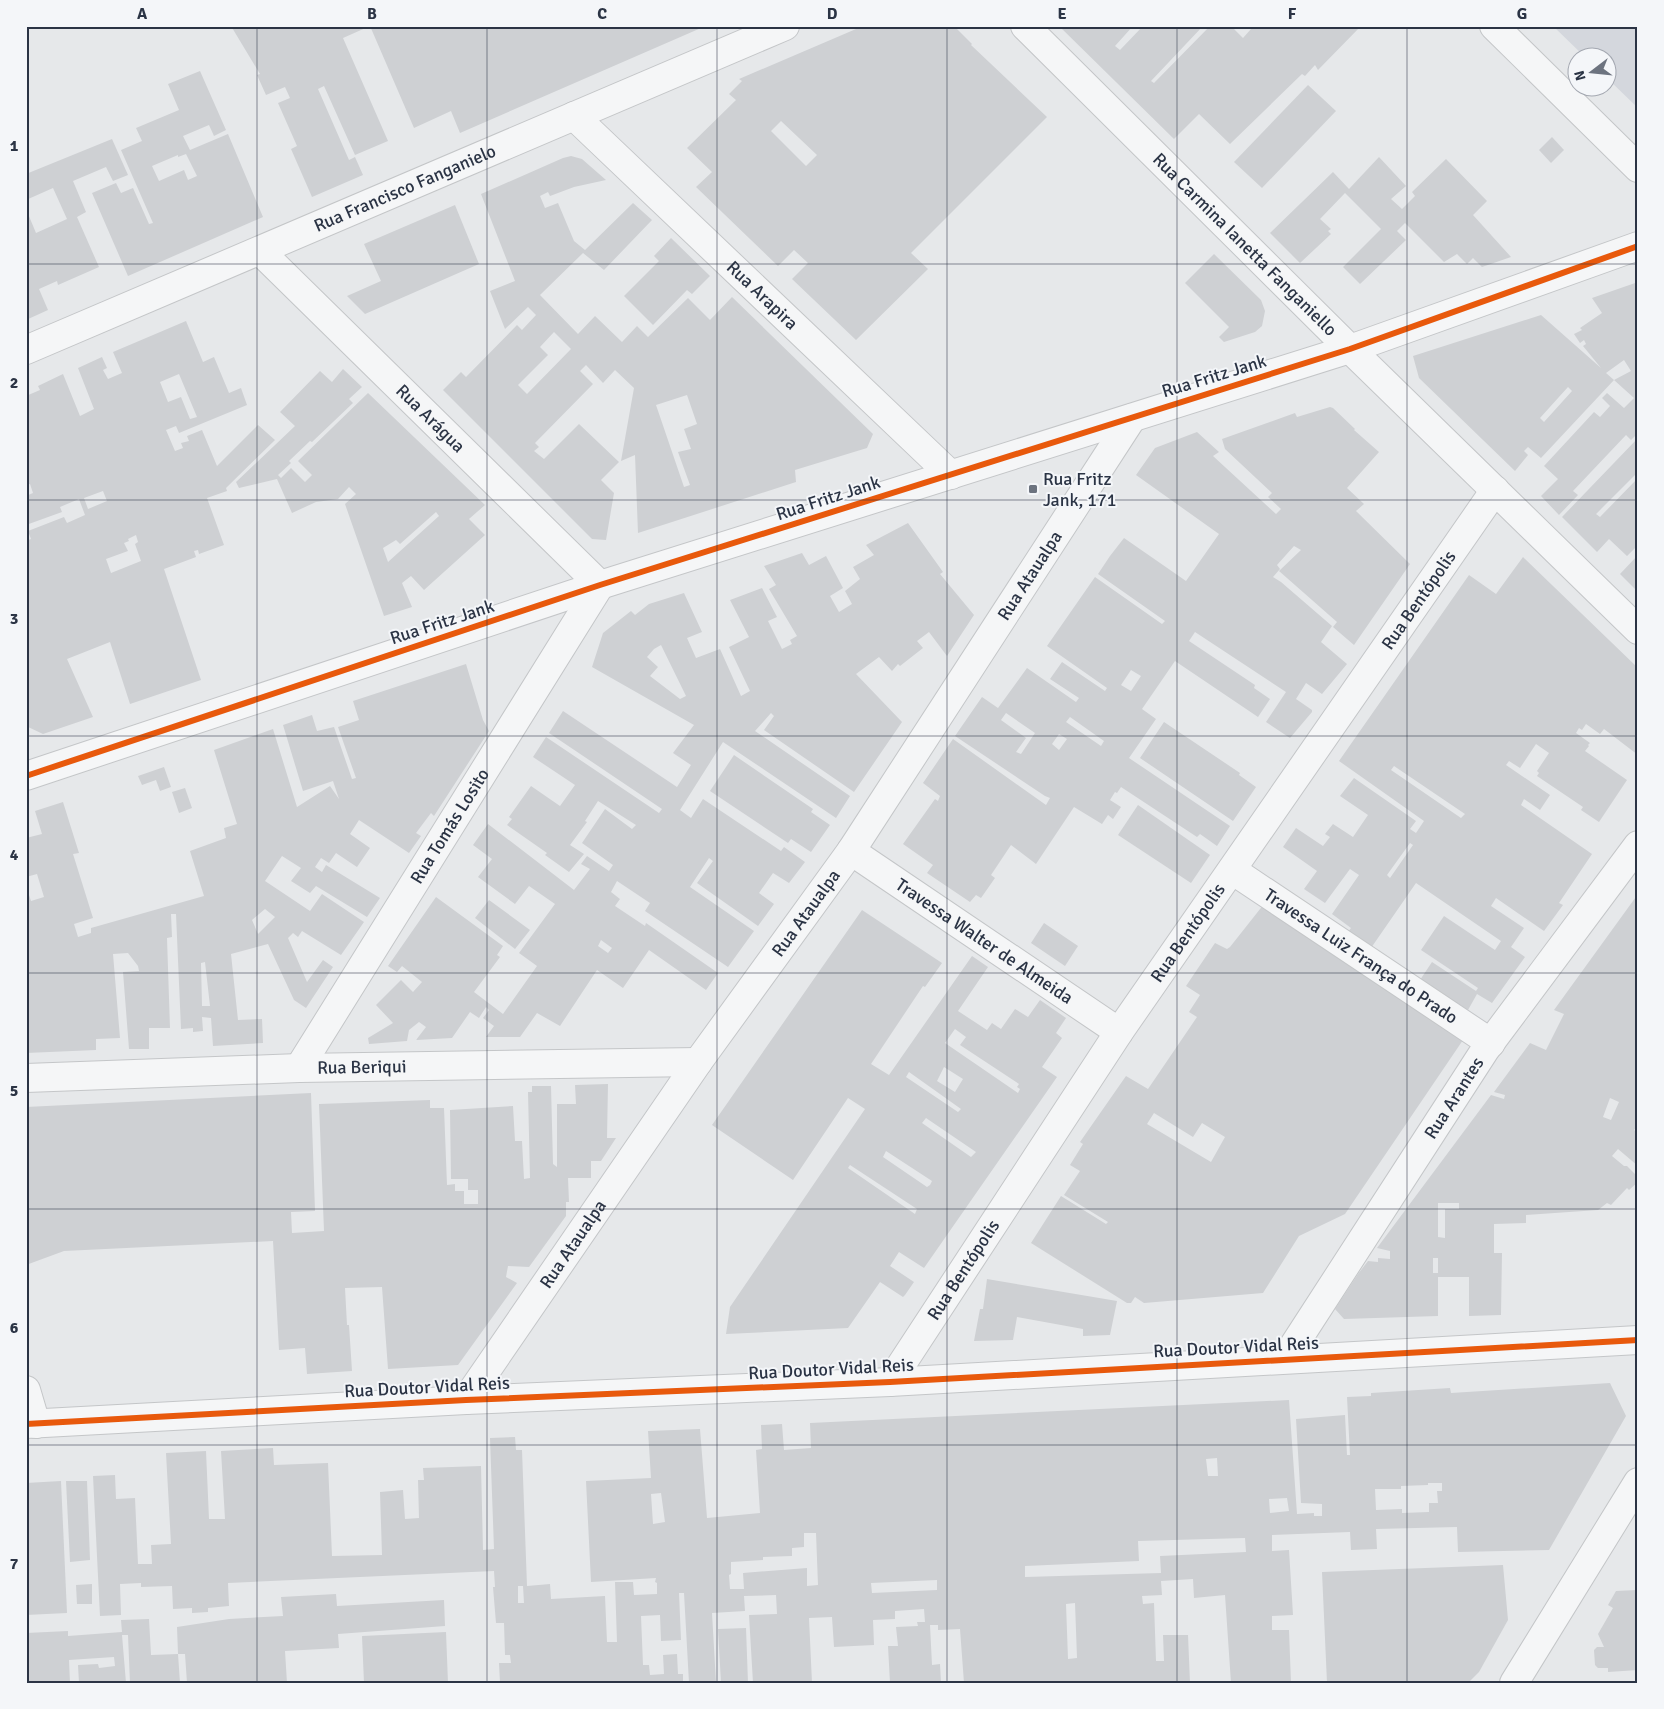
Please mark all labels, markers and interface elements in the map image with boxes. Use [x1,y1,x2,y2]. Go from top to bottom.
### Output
text: A [137,4,148,24]
text: B [367,4,377,24]
text: C [597,4,607,24]
text: D [827,4,838,24]
text: E [1057,4,1067,24]
text: F [1288,4,1297,24]
text: G [1517,4,1527,24]
north arrow [1566,48,1616,98]
text: N [1570,68,1589,82]
text: 1 [10,136,19,156]
street label: Rua Francisco Fanganielo [311,140,499,237]
street label: Rua Carmina Ianetta Fanganiello [1148,148,1342,341]
street label: Rua Arapira [722,256,803,334]
street label: Rua Fritz Jank [1159,350,1269,402]
text: 2 [10,373,18,393]
street label: Rua Arágua [391,380,470,457]
place label: Rua Fritz Jank, 171 [1043,468,1117,511]
street label: Rua Fritz Jank [773,471,883,525]
marker: Rua Fritz Jank, 171 [1027,483,1039,495]
street label: Rua Ataualpa [993,527,1067,625]
street label: Rua Bentópolis [1377,546,1461,654]
street label: Rua Fritz Jank [387,595,497,649]
text: 3 [10,609,18,629]
street label: Rua Tomás Losito [405,764,494,888]
text: 4 [10,845,19,865]
street label: Rua Ataualpa [767,865,845,961]
street label: Travessa Walter de Almeida [892,873,1077,1009]
street label: Rua Bentópolis [1146,879,1230,987]
street label: Travessa Luiz França do Prado [1260,884,1462,1029]
street label: Rua Arantes [1420,1053,1489,1143]
street label: Rua Beriqui [317,1055,407,1079]
text: 5 [10,1081,18,1101]
street label: Rua Ataualpa [535,1196,611,1293]
street label: Rua Bentópolis [923,1215,1004,1324]
text: 6 [10,1318,19,1338]
street label: Rua Doutor Vidal Reis [1153,1332,1319,1362]
street label: Rua Doutor Vidal Reis [748,1354,914,1384]
street label: Rua Doutor Vidal Reis [344,1372,510,1402]
text: 7 [10,1554,19,1574]

